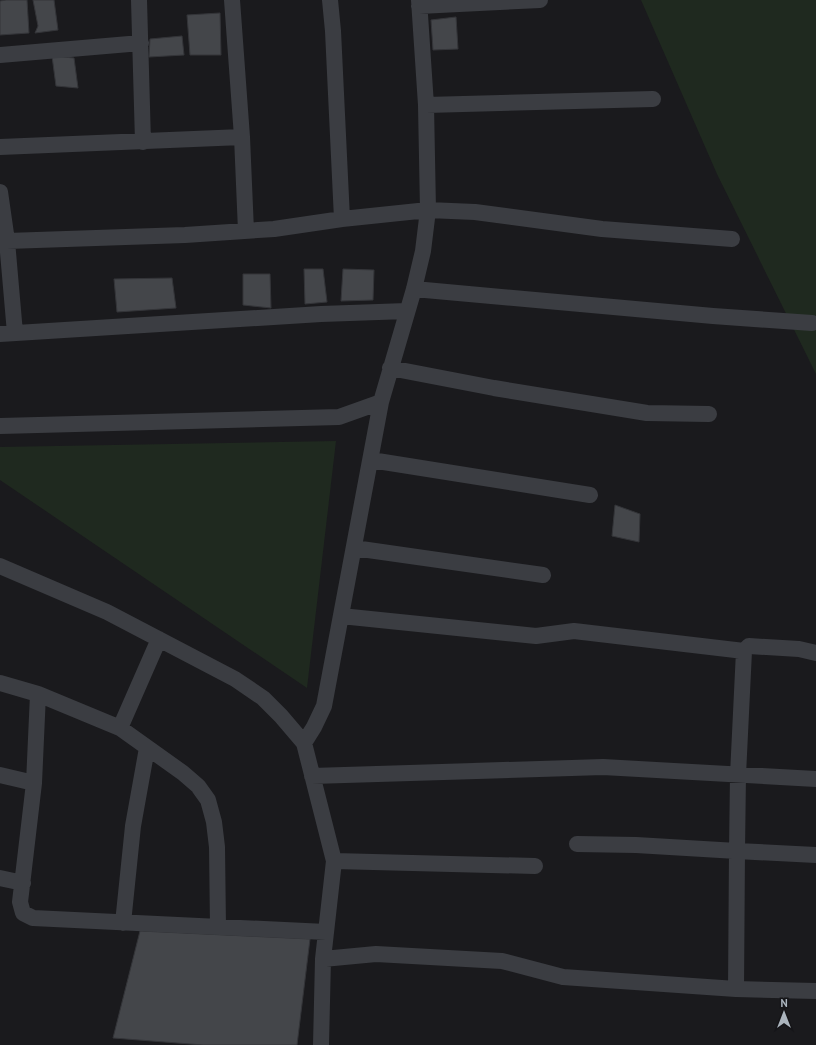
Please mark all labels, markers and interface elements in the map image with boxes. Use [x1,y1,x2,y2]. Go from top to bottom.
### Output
north arrow [764,993,804,1033]
text: N [780,996,788,1010]

